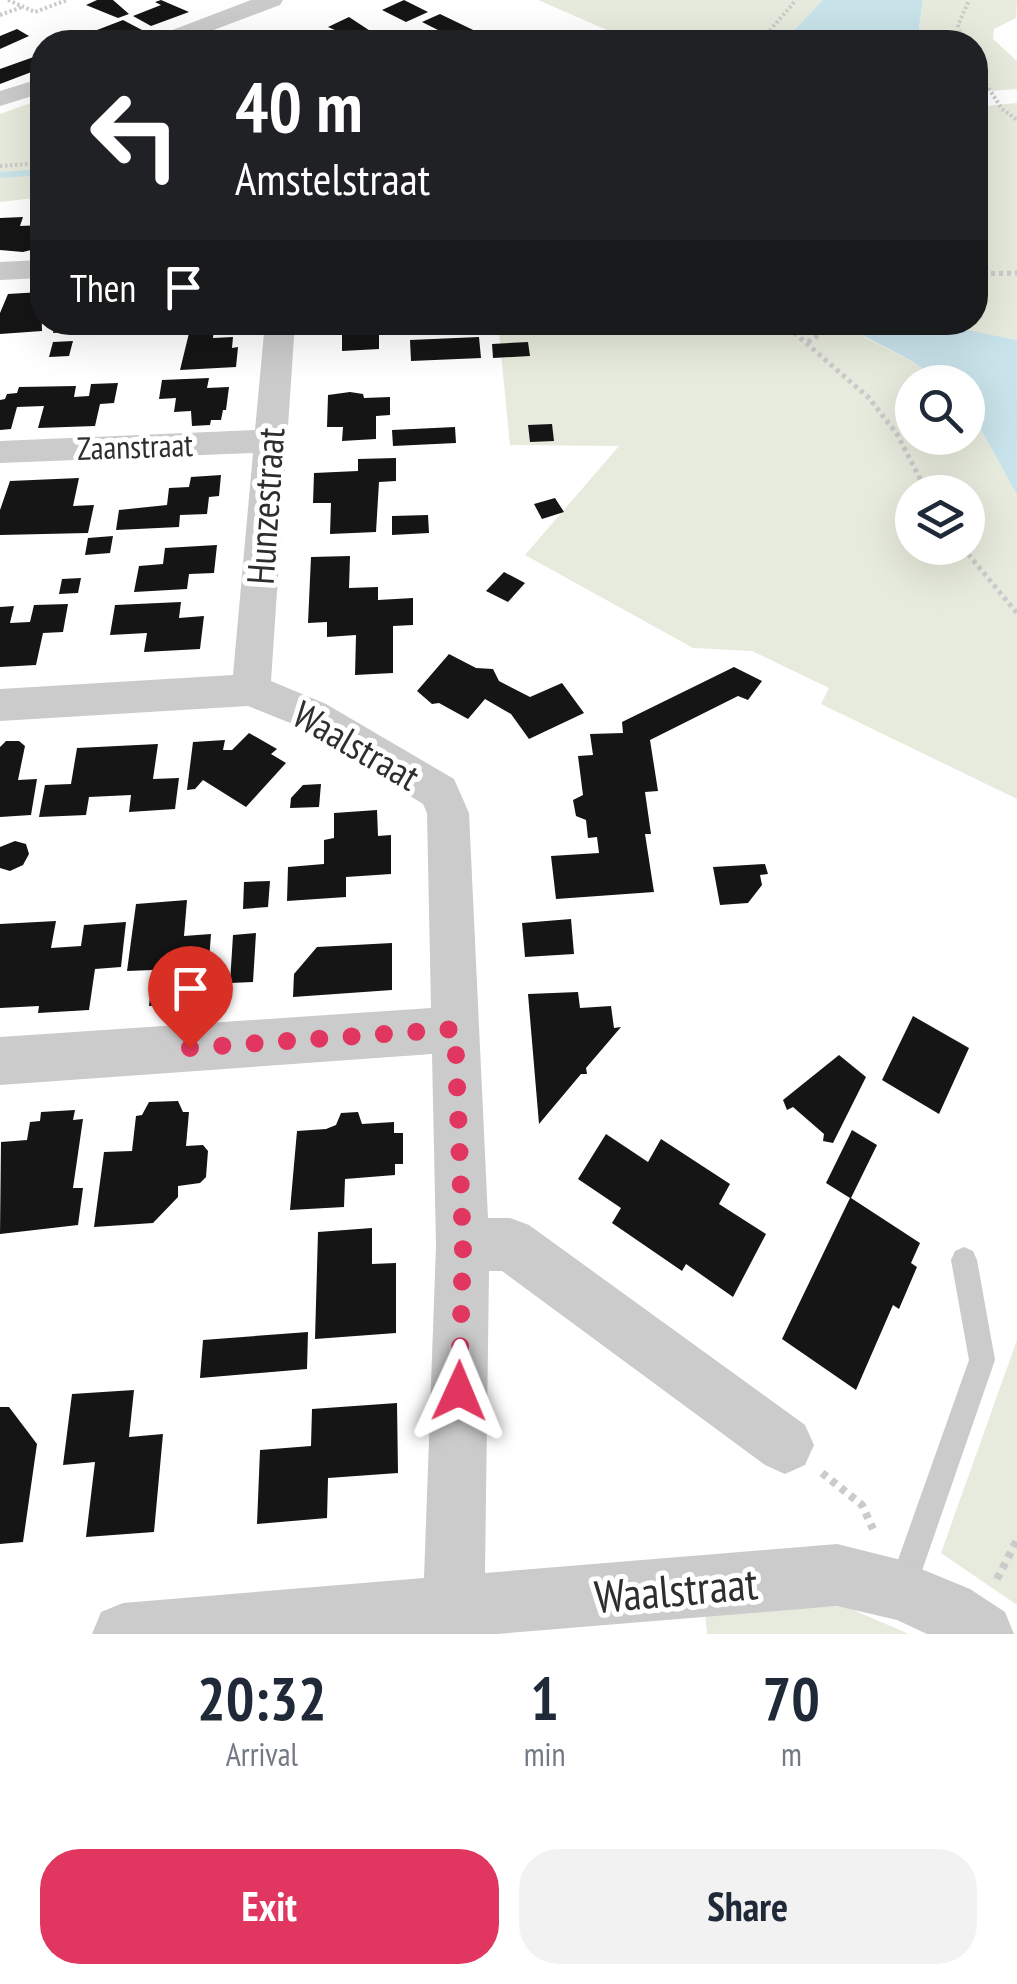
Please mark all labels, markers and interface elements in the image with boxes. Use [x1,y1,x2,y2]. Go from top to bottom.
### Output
text: 40 m [235,61,363,151]
icon: left [70,70,200,200]
text: Amstelstraat [235,149,430,207]
icon: arrive [156,260,211,315]
text: Then [70,263,136,312]
map controls [895,365,985,565]
button: search [895,365,985,455]
street label: Zaanstraat [76,423,194,469]
street label: Hunzestraat [235,425,294,586]
button: layers [895,475,985,565]
street label: Waalstraat [285,689,429,801]
pin [148,946,233,1049]
icon: arrive [163,961,218,1016]
position arrow [407,1339,511,1443]
street label: Waalstraat [592,1553,760,1625]
text: 20:32 [197,1659,327,1737]
text: 1 [530,1659,559,1737]
text: 70 [763,1659,820,1737]
text: Arrival [226,1733,298,1775]
text: min [524,1733,566,1775]
text: m [781,1733,802,1775]
button: Exit [40,1849,499,1964]
button: Share [519,1849,977,1964]

